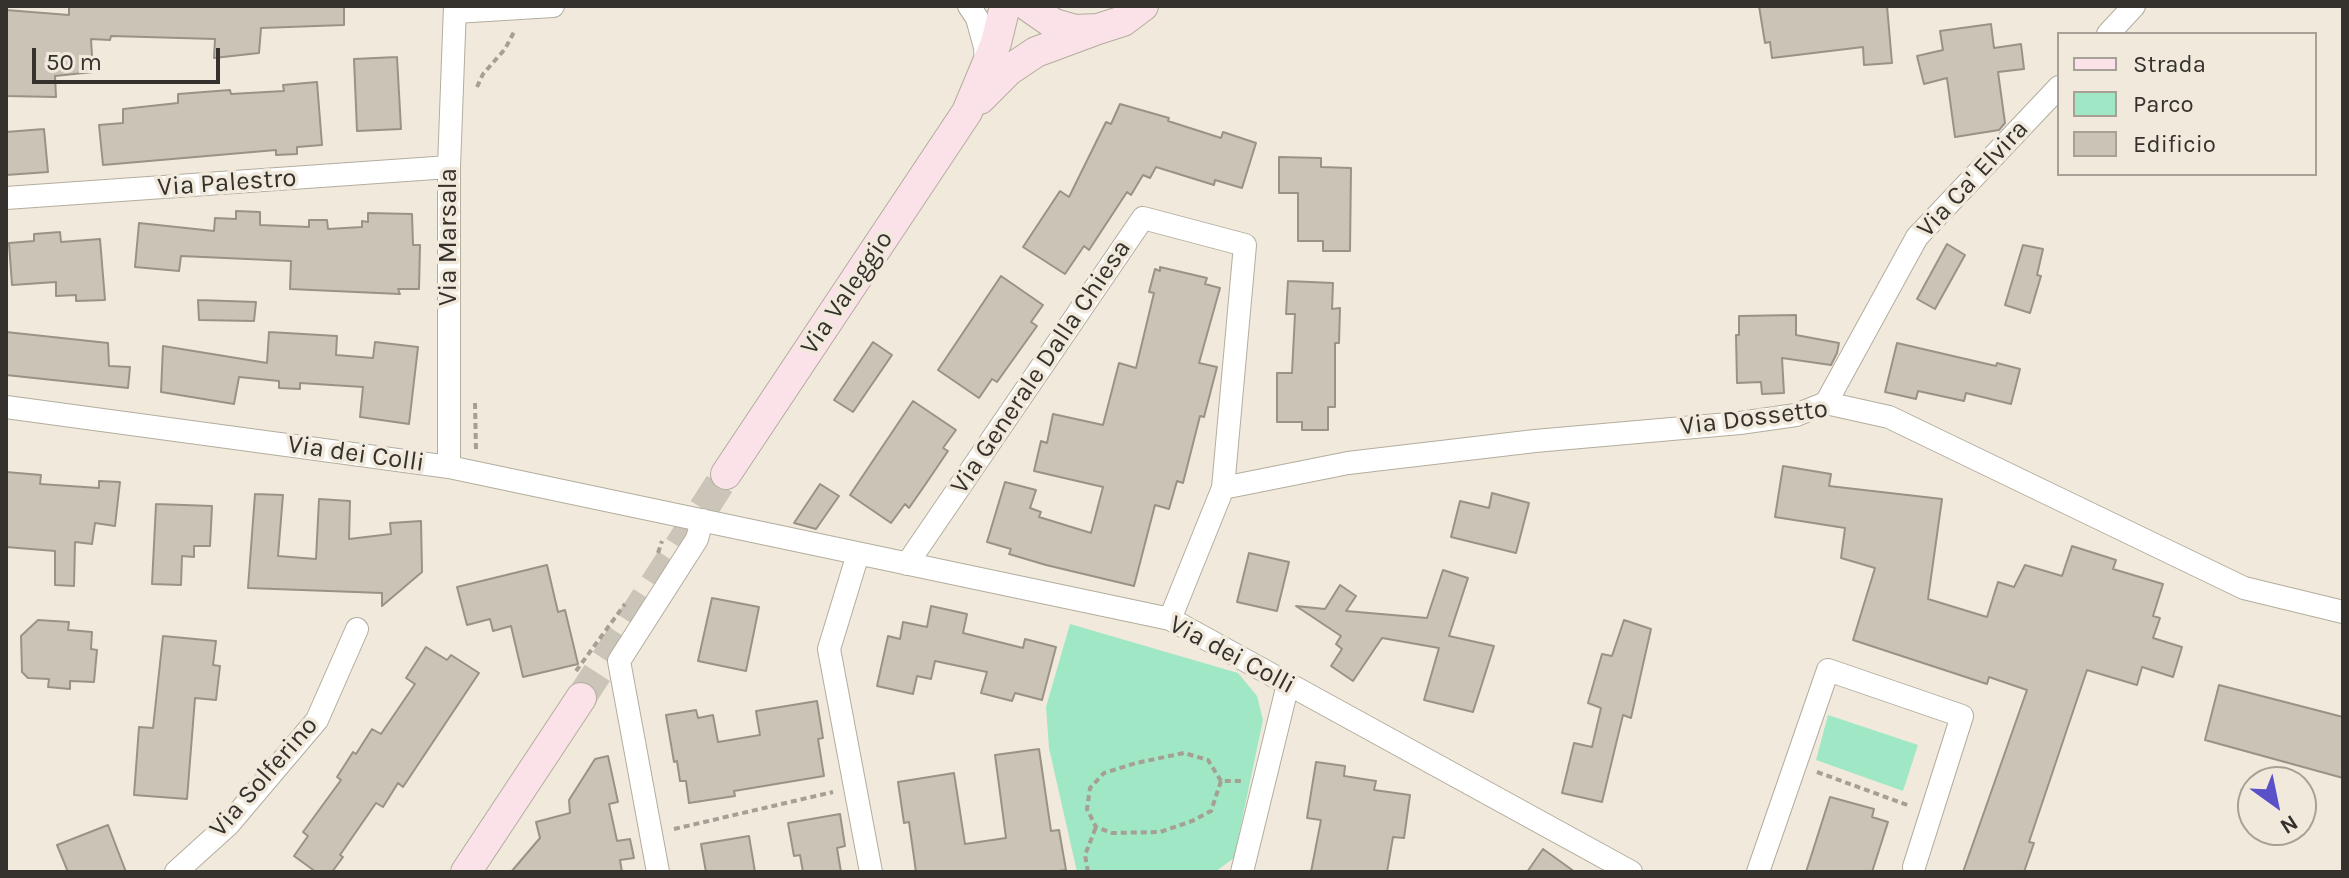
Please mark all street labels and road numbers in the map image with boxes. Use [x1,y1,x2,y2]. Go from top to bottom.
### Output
street label: Via Ca' Elvira [1911,114,2035,244]
street label: Via Palestro [156,163,298,203]
street label: Via Marsala [433,168,465,306]
street label: Via Valeggio [794,225,900,361]
street label: Via Generale Dalla Chiesa [944,234,1138,500]
street label: Via Dossetto [1678,393,1830,443]
street label: Via dei Colli [286,429,426,479]
street label: Via dei Colli [1164,609,1300,701]
street label: Via Solferino [203,710,325,844]

